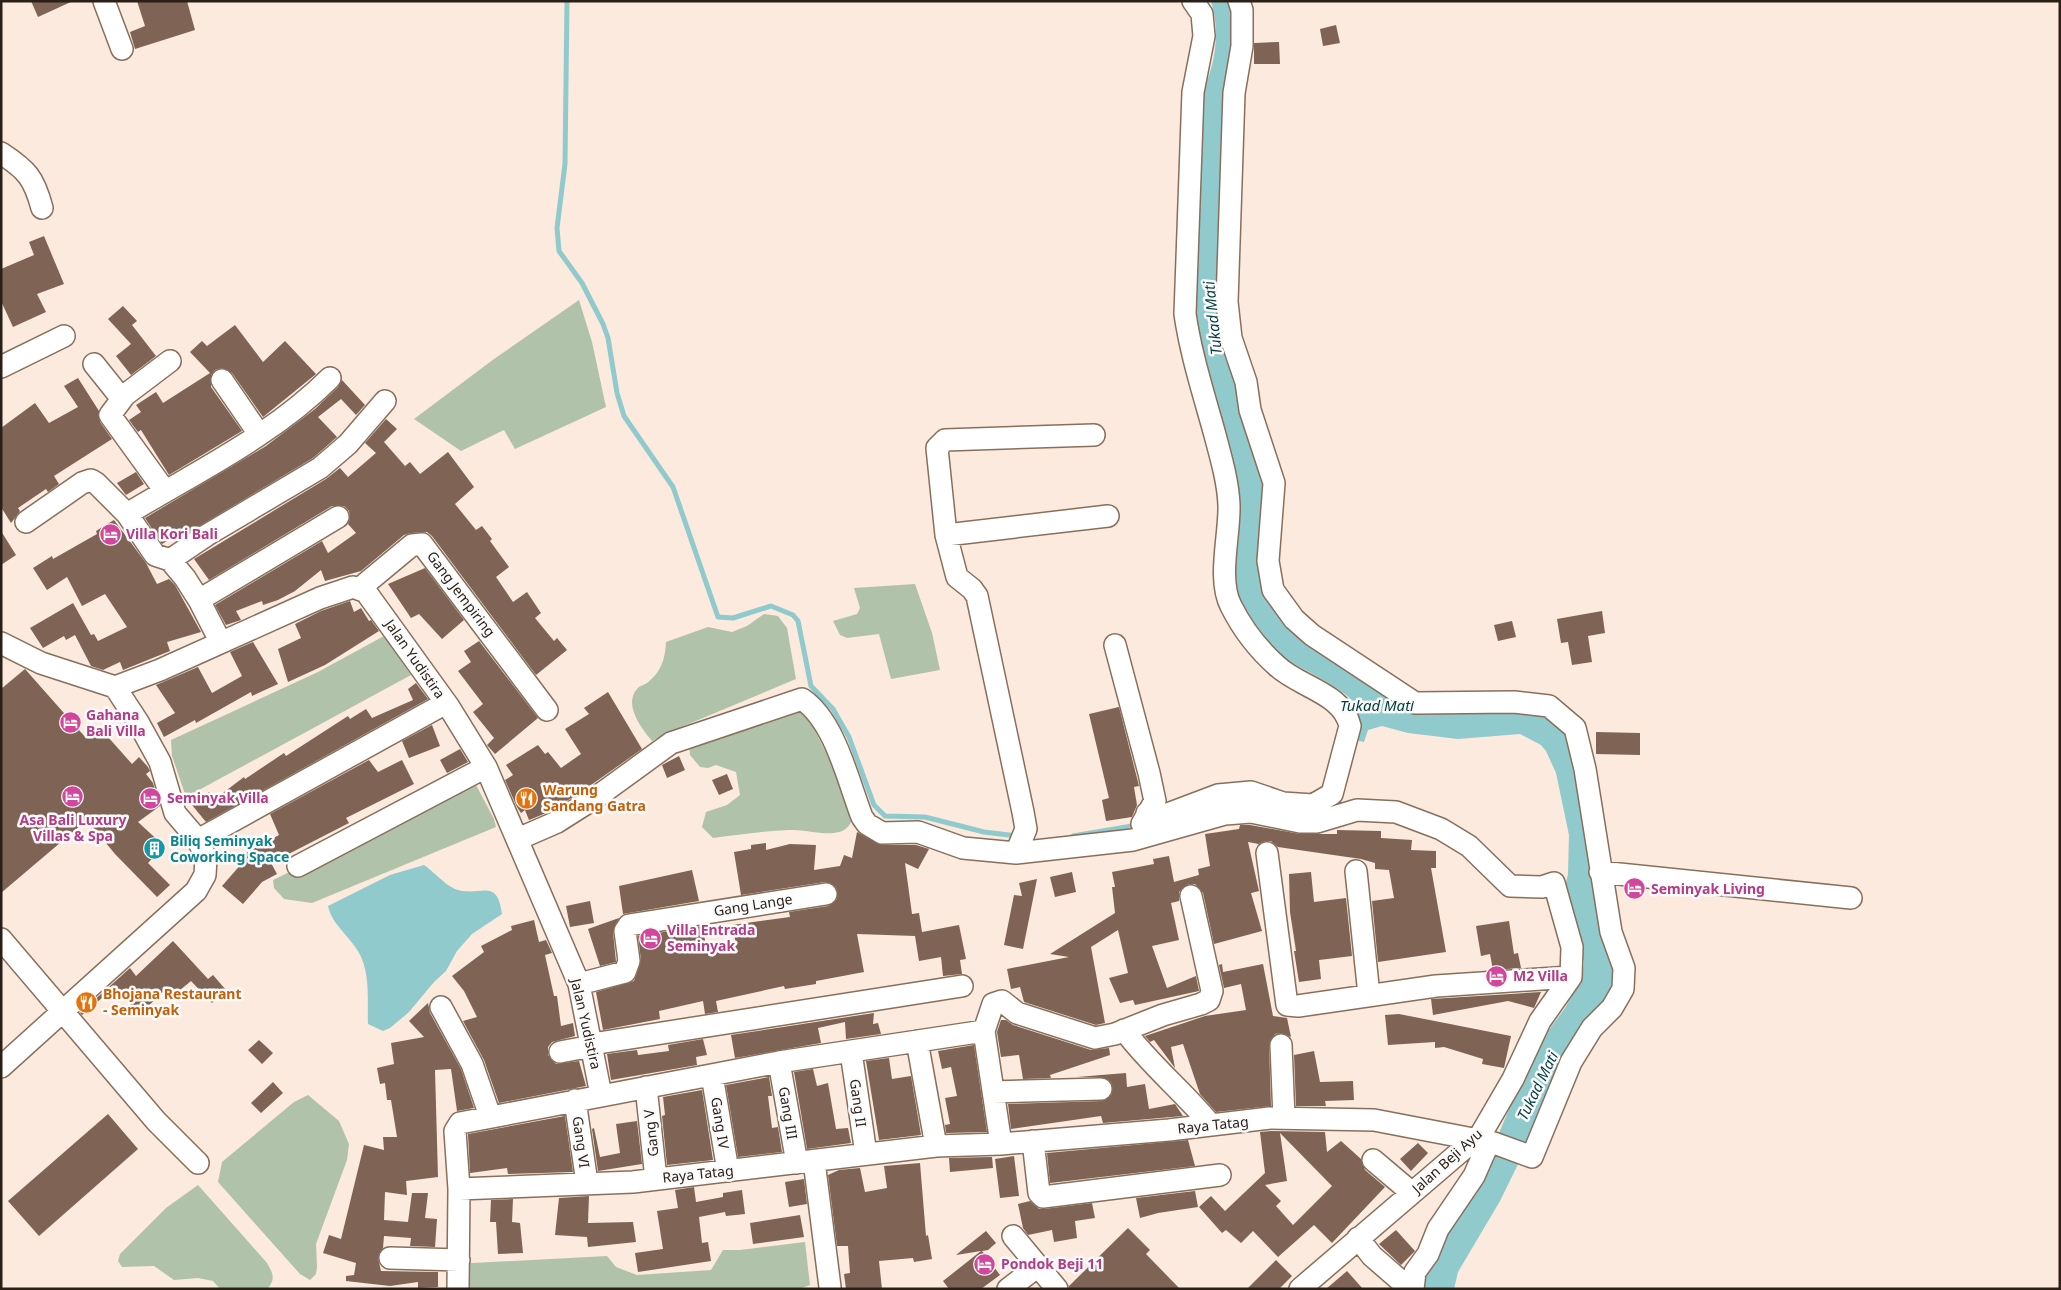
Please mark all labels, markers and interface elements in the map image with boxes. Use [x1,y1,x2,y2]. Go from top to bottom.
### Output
water label: Tukad Mati [1198,279,1226,356]
hotel icon: Villa Kori Bali [98,522,122,546]
place label: Villa Kori Bali [126,524,218,543]
street label: Gang Jempiring [423,547,500,640]
street label: Jalan Yudistira [380,614,450,702]
water label: Tukad Mati [1340,695,1415,715]
place label: Gahana Bali Villa [86,705,146,740]
hotel icon: Gahana Bali Villa [58,711,82,735]
place label: Warung Sandang Gatra [543,780,646,815]
hotel icon: Asa Bali Luxury Villas & Spa [61,785,85,809]
hotel icon: Seminyak Villa [139,786,163,810]
restaurant icon: Warung Sandang Gatra [515,786,539,810]
place label: Seminyak Villa [167,788,269,807]
place label: Asa Bali Luxury Villas & Spa [20,810,126,845]
place label: Biliq Seminyak Coworking Space [170,831,289,866]
building icon: Biliq Seminyak Coworking Space [142,837,166,861]
hotel icon: Seminyak Living [1623,877,1647,901]
place label: Seminyak Living [1651,879,1765,898]
street label: Gang Lange [712,889,794,920]
place label: Villa Entrada Seminyak [667,920,755,955]
hotel icon: Villa Entrada Seminyak [639,926,663,950]
hotel icon: M2 Villa [1485,964,1509,988]
place label: M2 Villa [1513,966,1568,985]
street label: Jalan Yudistira [566,975,606,1071]
place label: Bhojana Restaurant - Seminyak [103,984,242,1019]
restaurant icon: Bhojana Restaurant - Seminyak [75,990,99,1014]
water label: Tukad Mati [1512,1047,1563,1123]
street label: Gang II [846,1078,871,1128]
street label: Gang III [775,1085,803,1141]
street label: Gang IV [707,1096,734,1151]
street label: Gang V [639,1108,662,1158]
street label: Raya Tatag [1177,1111,1249,1138]
street label: Gang VI [568,1115,595,1169]
street label: Jalan Beji Ayu [1406,1124,1486,1198]
street label: Raya Tatag [662,1160,734,1187]
hotel icon: Pondok Beji 11 [973,1252,997,1276]
place label: Pondok Beji 11 [1001,1254,1103,1273]

